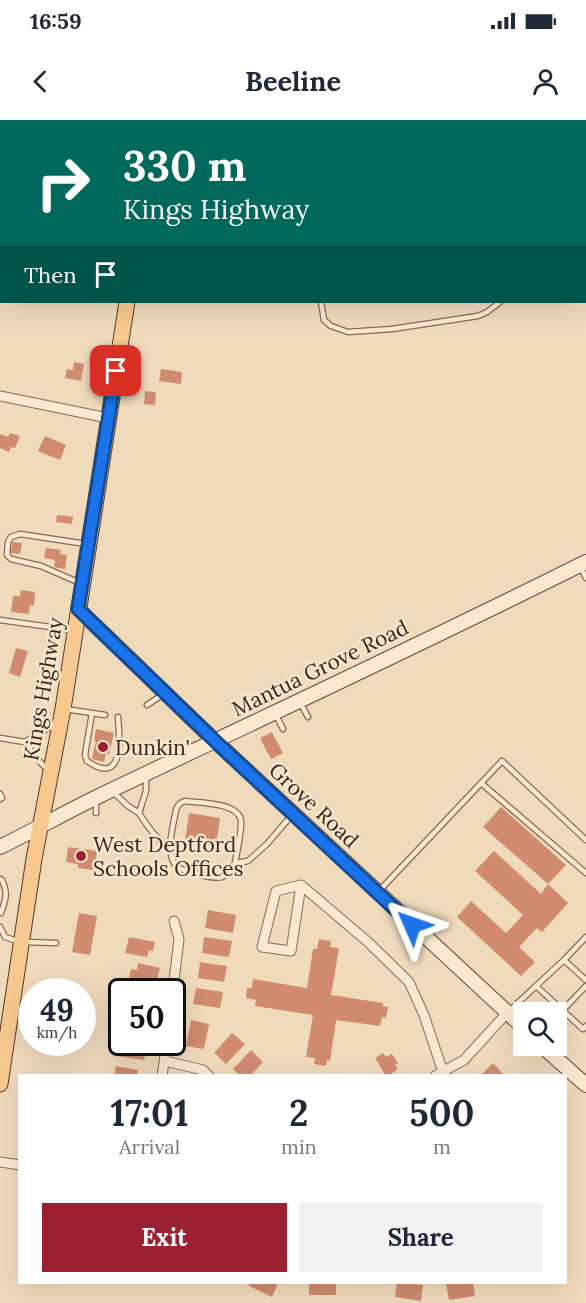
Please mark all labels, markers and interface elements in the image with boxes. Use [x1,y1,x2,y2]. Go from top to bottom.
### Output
text: 16:59 [30,7,82,35]
text: Beeline [245,64,341,98]
icon: back [24,65,57,98]
icon: person [529,65,562,98]
text: 330 m [123,139,246,193]
icon: right [24,144,102,222]
text: Kings Highway [123,192,309,226]
icon: arrive [89,258,122,291]
text: Then [24,261,77,289]
pin [90,345,141,396]
icon: arrive [99,354,132,387]
street label: Mantua Grove Road [227,614,413,722]
street label: Kings Highway [17,615,69,763]
place label: Dunkin' [115,734,190,761]
marker: Dunkin' [96,740,110,754]
street label: Grove Road [263,757,365,853]
place label: West Deptford Schools Offices [93,831,243,882]
marker: West Deptford Schools Offices [74,849,88,863]
position arrow [380,893,444,957]
speed limit sign: 50 [108,978,186,1056]
text: 49 [40,991,74,1029]
map controls [513,1002,567,1056]
button: search [513,1002,567,1056]
text: km/h [37,1023,77,1042]
text: 17:01 [111,1090,189,1136]
text: 2 [289,1090,308,1136]
text: 500 [409,1090,474,1136]
text: Arrival [119,1134,180,1159]
text: min [281,1134,317,1159]
text: m [433,1134,451,1159]
button: Exit [42,1203,287,1272]
button: Share [299,1203,543,1272]

